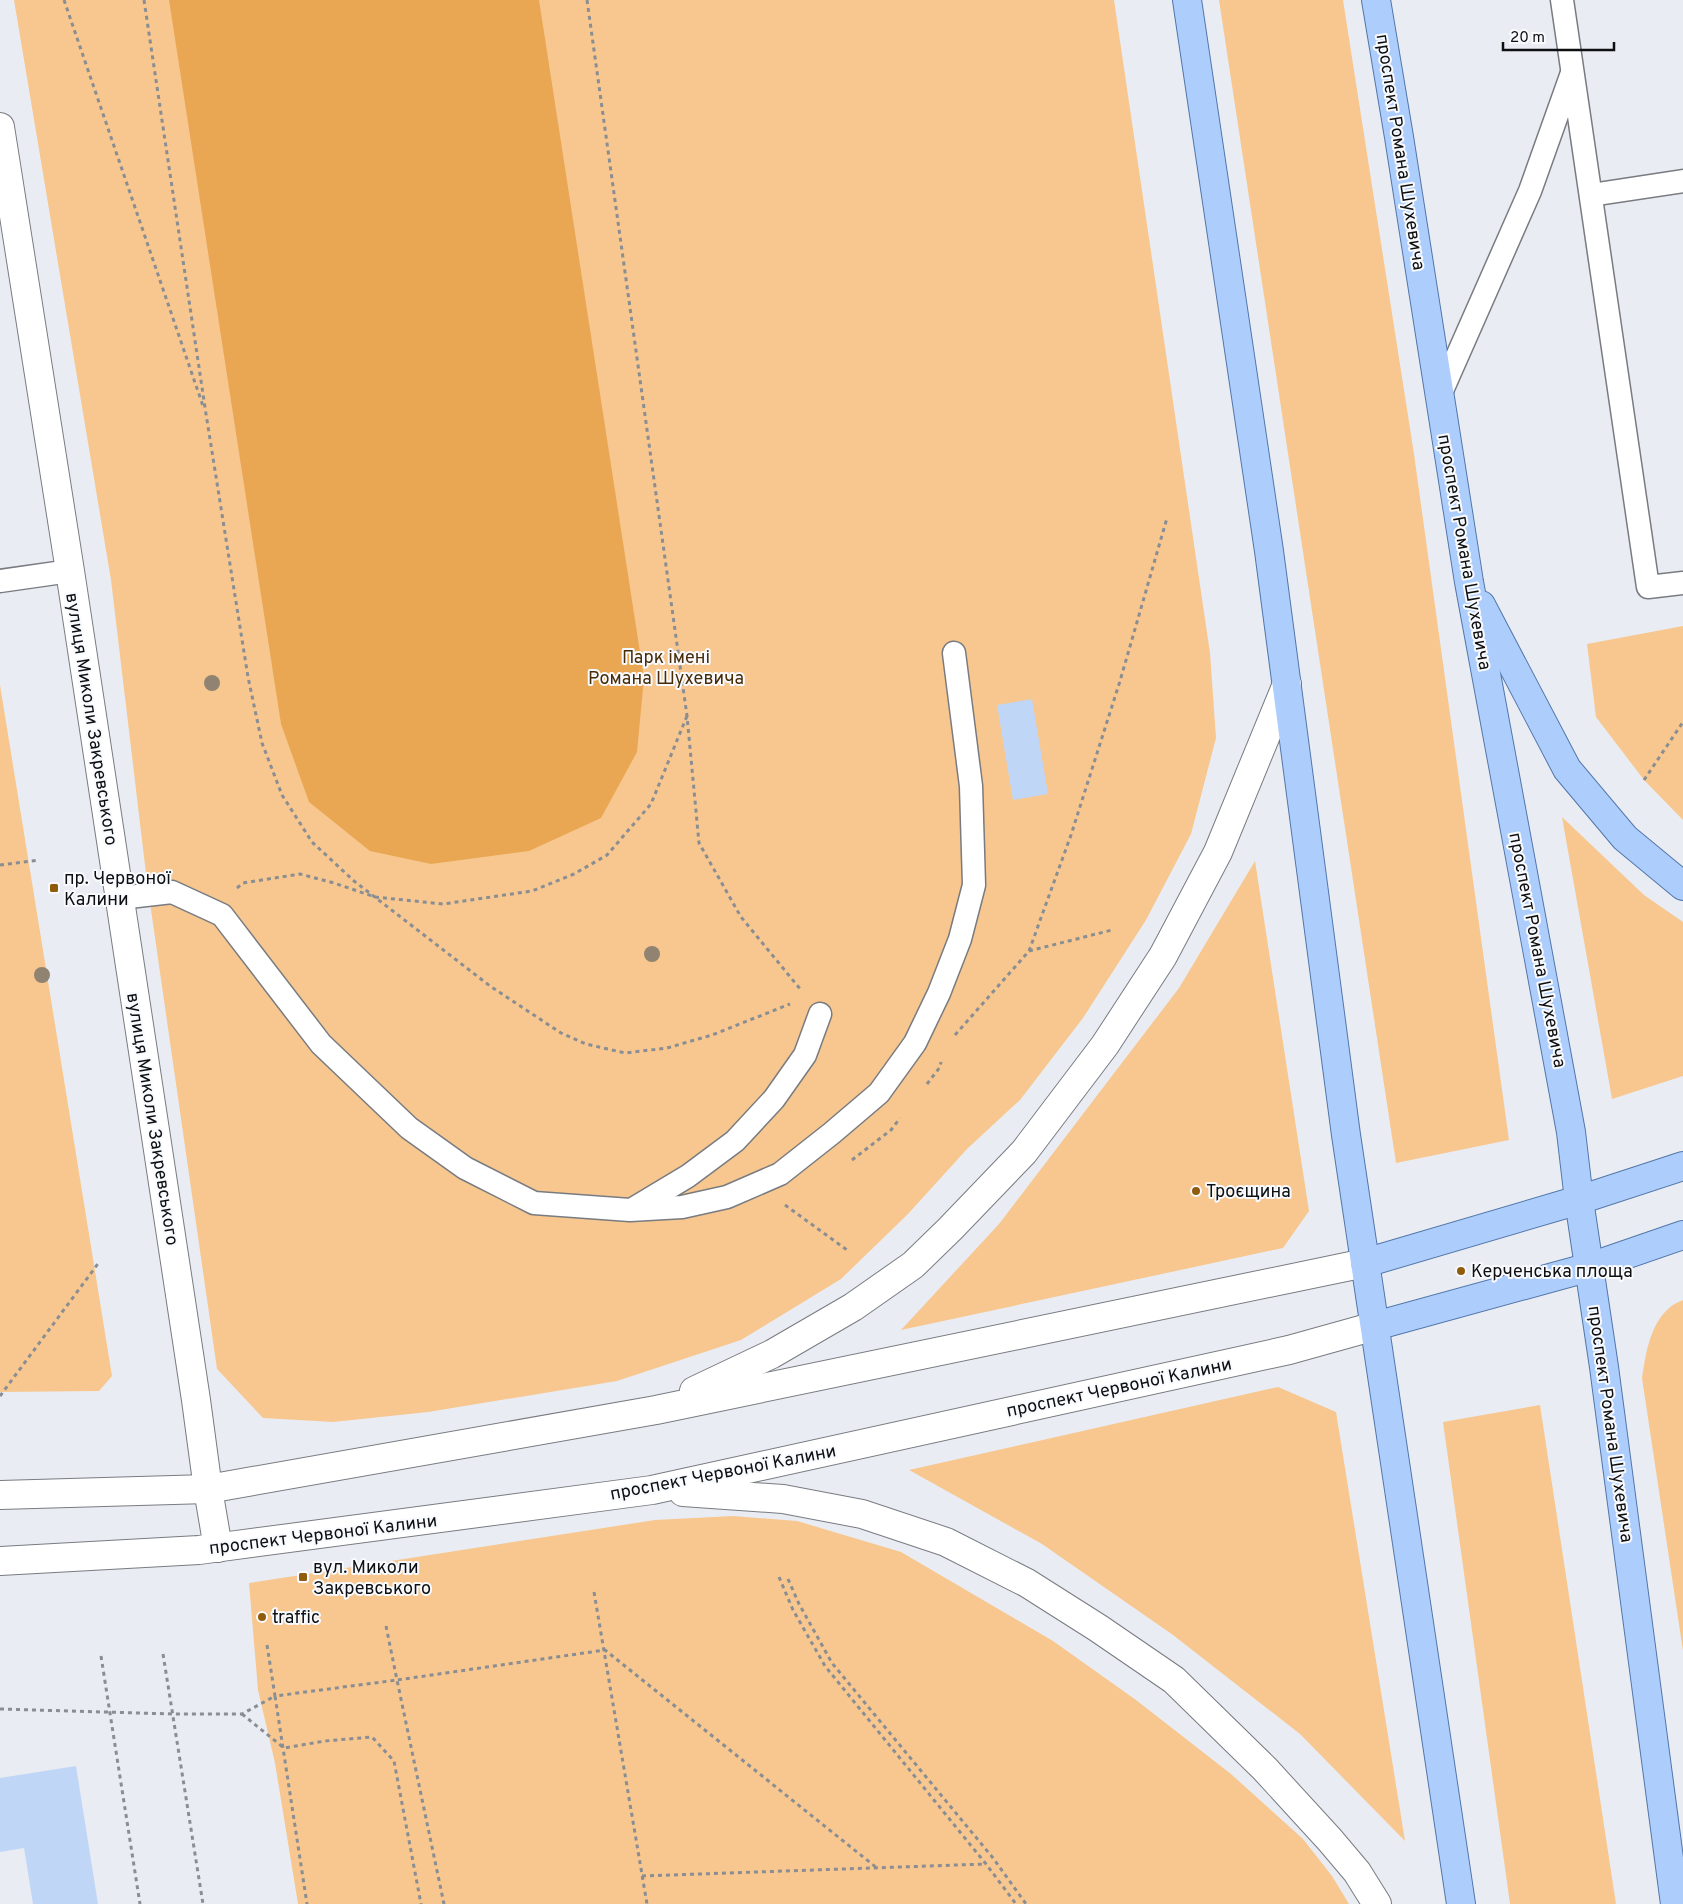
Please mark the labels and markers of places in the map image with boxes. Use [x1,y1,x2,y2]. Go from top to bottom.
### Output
place label: пр. Червоної Калини [64,868,171,912]
marker: пр. Червоної Калини [48,882,60,894]
place label: Троєщина [1206,1181,1291,1204]
marker: Троєщина [1190,1185,1202,1197]
place label: Керченська площа [1471,1261,1633,1284]
marker: Керченська площа [1455,1265,1467,1277]
place label: вул. Миколи Закревського [313,1557,431,1601]
marker: вул. Миколи Закревського [297,1571,309,1583]
place label: traffic [272,1607,320,1630]
marker: traffic [256,1611,268,1623]

